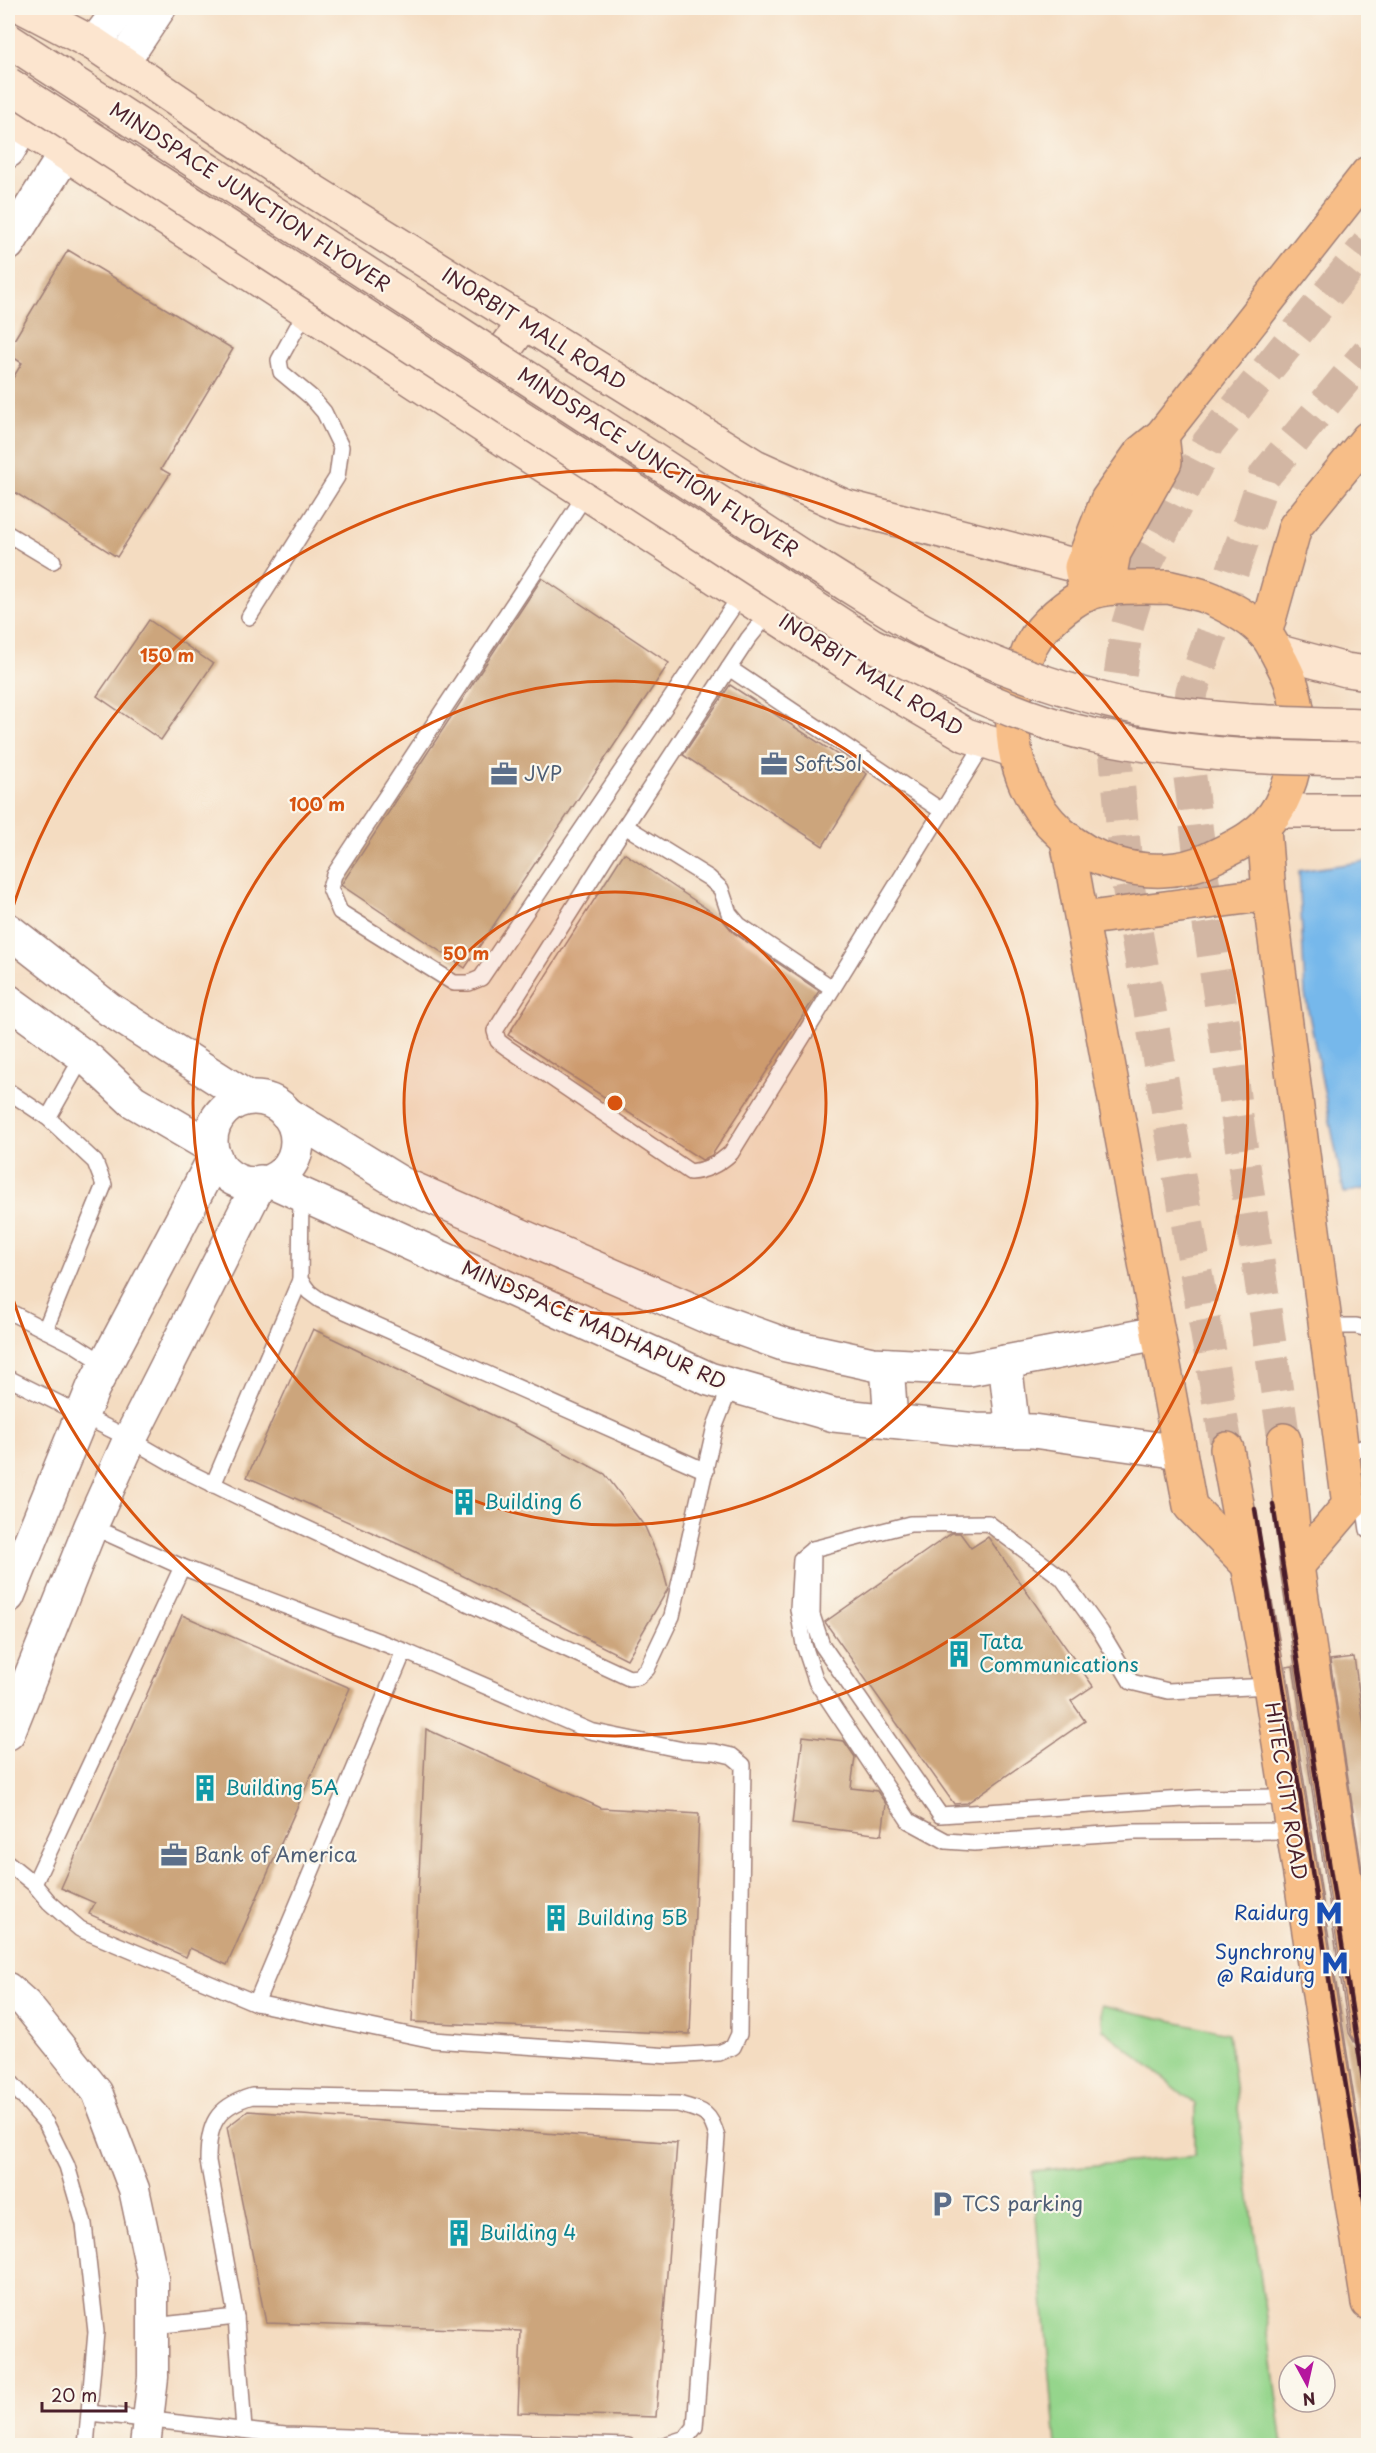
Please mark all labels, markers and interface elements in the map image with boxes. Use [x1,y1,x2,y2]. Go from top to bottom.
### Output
street label: MINDSPACE JUNCTION FLYOVER [104,94,397,298]
street label: INORBIT MALL ROAD [437,259,633,397]
street label: MINDSPACE JUNCTION FLYOVER [512,359,805,563]
street label: INORBIT MALL ROAD [774,605,970,743]
text: 150 m [140,641,194,668]
place label: SoftSol [794,748,862,778]
office icon: SoftSol [759,749,789,779]
place label: JVP [524,758,562,788]
office icon: JVP [489,759,519,789]
text: 100 m [289,790,345,817]
text: 50 m [443,939,489,966]
centre of rings [605,1093,625,1113]
street label: MINDSPACE MADHAPUR RD [457,1252,732,1396]
place label: Building 6 [484,1486,582,1516]
building icon: Building 6 [449,1487,479,1517]
place label: Tata Communications [979,1626,1139,1679]
building icon: Tata Communications [944,1639,974,1669]
street label: HITEC CITY ROAD [1258,1700,1316,1882]
place label: Building 5A [225,1772,339,1802]
building icon: Building 5A [190,1773,220,1803]
place label: Bank of America [194,1839,357,1869]
office icon: Bank of America [159,1840,189,1870]
place label: Raidurg [1234,1897,1309,1927]
metro station icon: Raidurg [1314,1898,1344,1928]
place label: Building 5B [576,1902,688,1932]
building icon: Building 5B [541,1903,571,1933]
place label: Synchrony @ Raidurg [1215,1936,1315,1989]
metro station icon: Synchrony @ Raidurg [1320,1948,1350,1978]
place label: TCS parking [962,2188,1083,2218]
parking icon: TCS parking [927,2189,957,2219]
place label: Building 4 [479,2217,576,2247]
building icon: Building 4 [444,2218,474,2248]
north arrow [1277,2354,1337,2414]
scale bar [42,2375,126,2413]
text: 20 m [51,2381,97,2408]
text: N [1301,2387,1317,2413]

